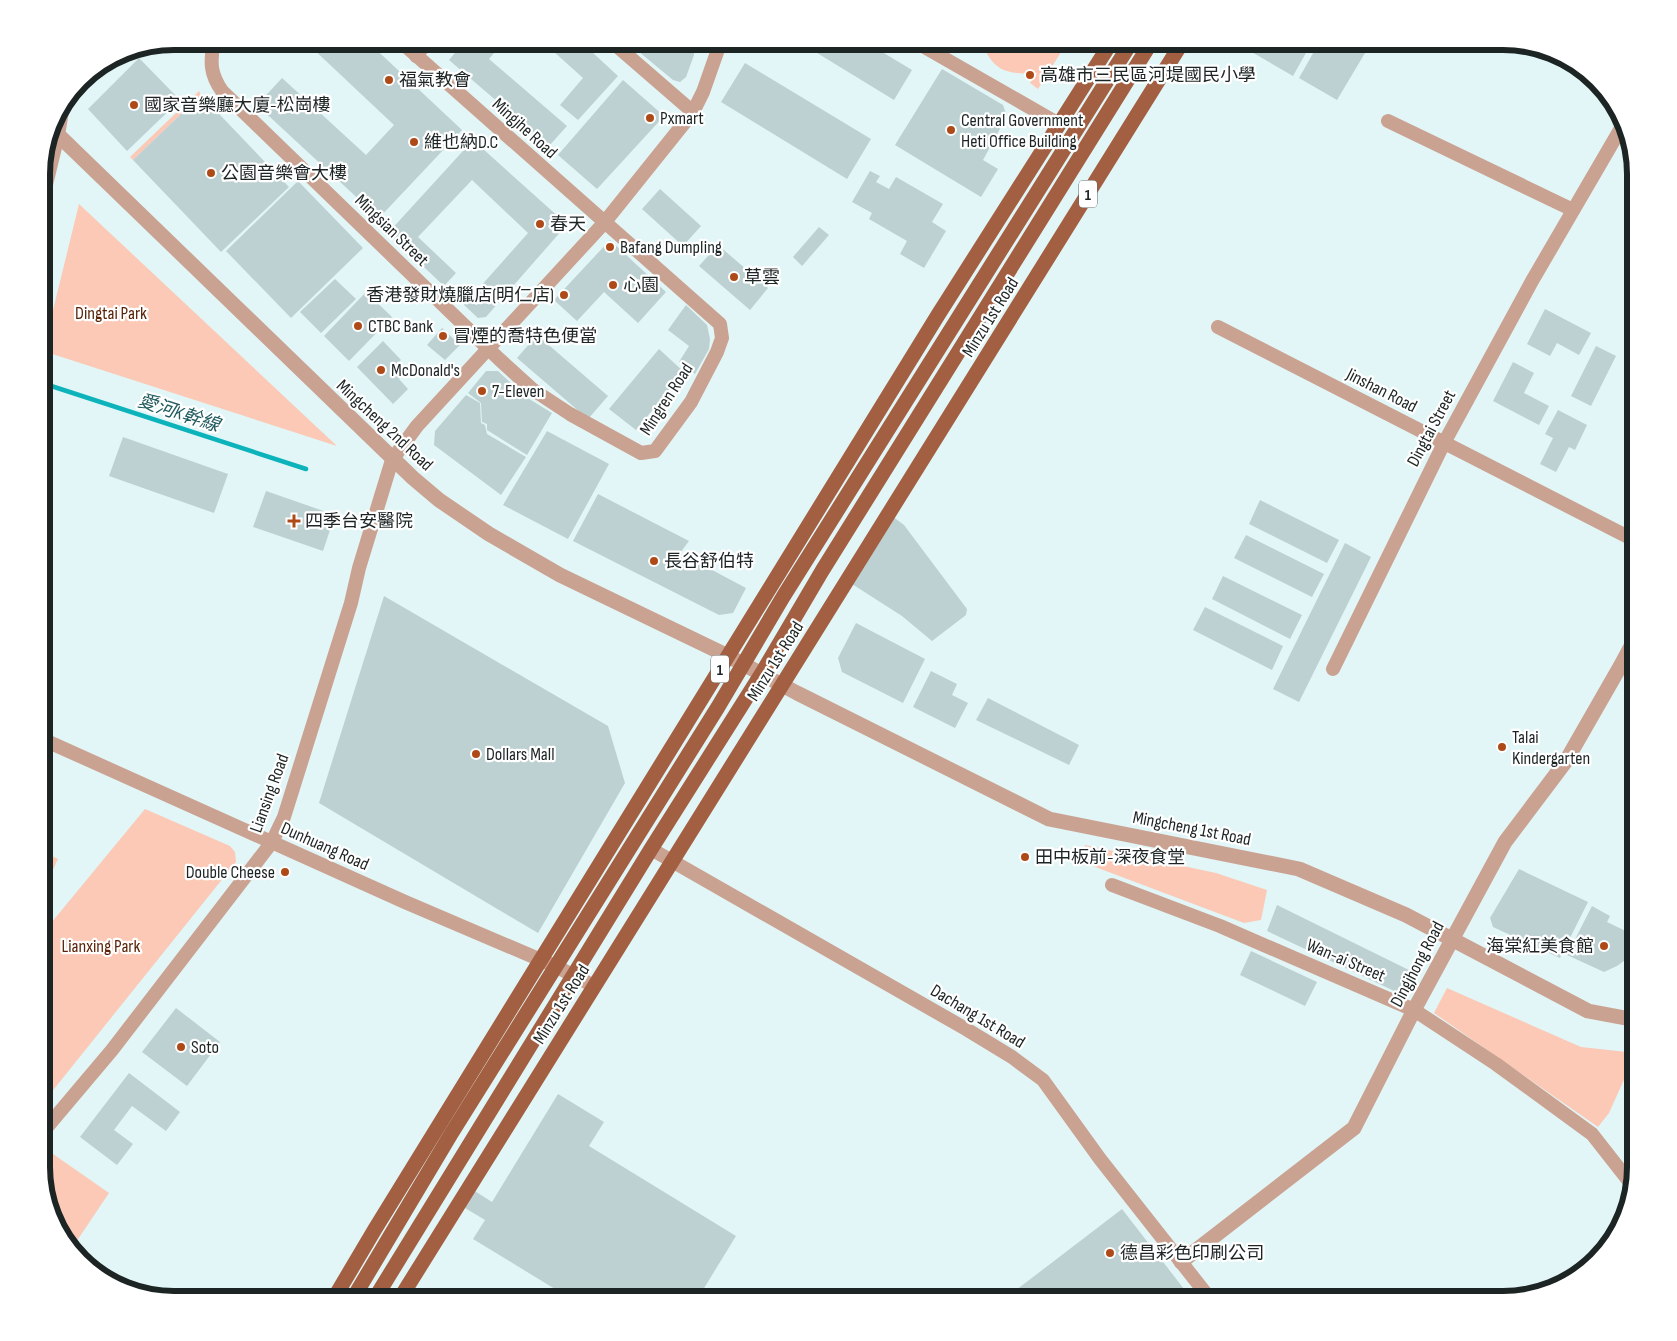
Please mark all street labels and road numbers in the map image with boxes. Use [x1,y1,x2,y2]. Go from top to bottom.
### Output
street label: Mingjhe Road [488,94,562,163]
road number: 1 [1079,180,1097,208]
street label: Mingsian Street [350,190,433,271]
street label: Minzu 1st Road [958,274,1023,361]
street label: Mingren Road [635,359,697,439]
street label: Jinshan Road [1342,363,1421,417]
street label: Mingcheng 2nd Road [332,375,437,475]
street label: Dingtai Street [1403,386,1461,470]
street label: Minzu 1st Road [743,618,808,705]
road number: 1 [711,656,729,682]
street label: Liansing Road [246,751,293,835]
street label: Mingcheng 1st Road [1131,807,1253,850]
street label: Dunhuang Road [278,818,372,875]
street label: Dingjhong Road [1386,918,1449,1011]
street label: Wan-ai Street [1303,934,1389,987]
street label: Minzu 1st Road [529,961,594,1048]
street label: Dachang 1st Road [927,980,1029,1053]

